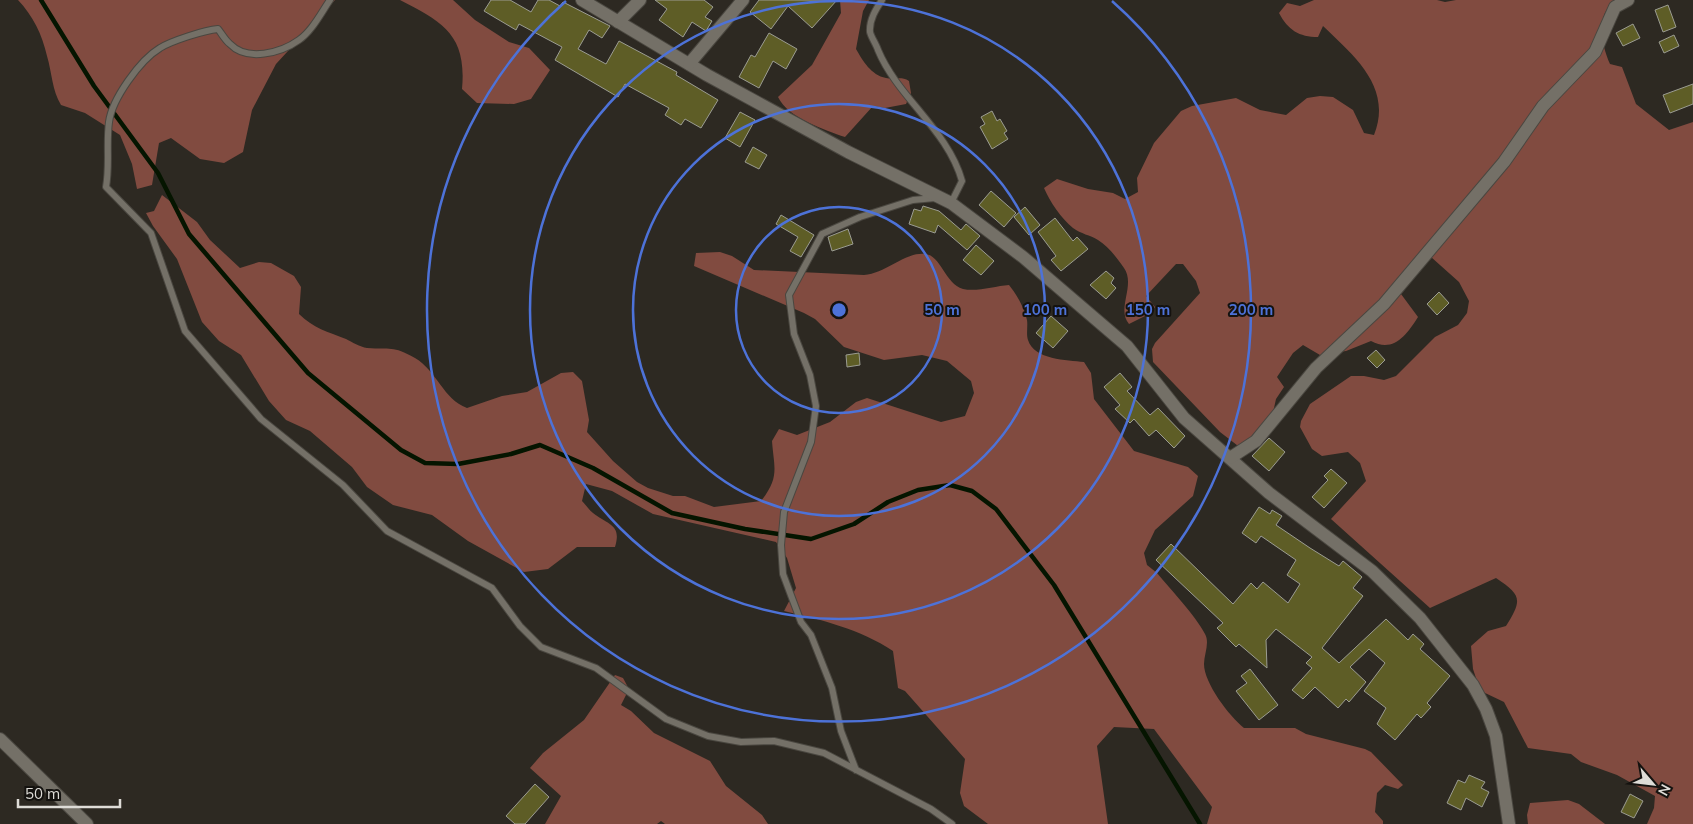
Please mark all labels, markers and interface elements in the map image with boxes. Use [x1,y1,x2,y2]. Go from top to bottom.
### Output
text: 50 m [924,300,960,319]
text: 100 m [1023,300,1067,319]
text: 150 m [1126,300,1170,319]
text: 200 m [1229,300,1273,319]
centre of rings [830,301,848,319]
north arrow [1628,759,1678,809]
scale bar [18,776,120,808]
text: N [1654,781,1675,799]
text: 50 m [25,784,60,803]

